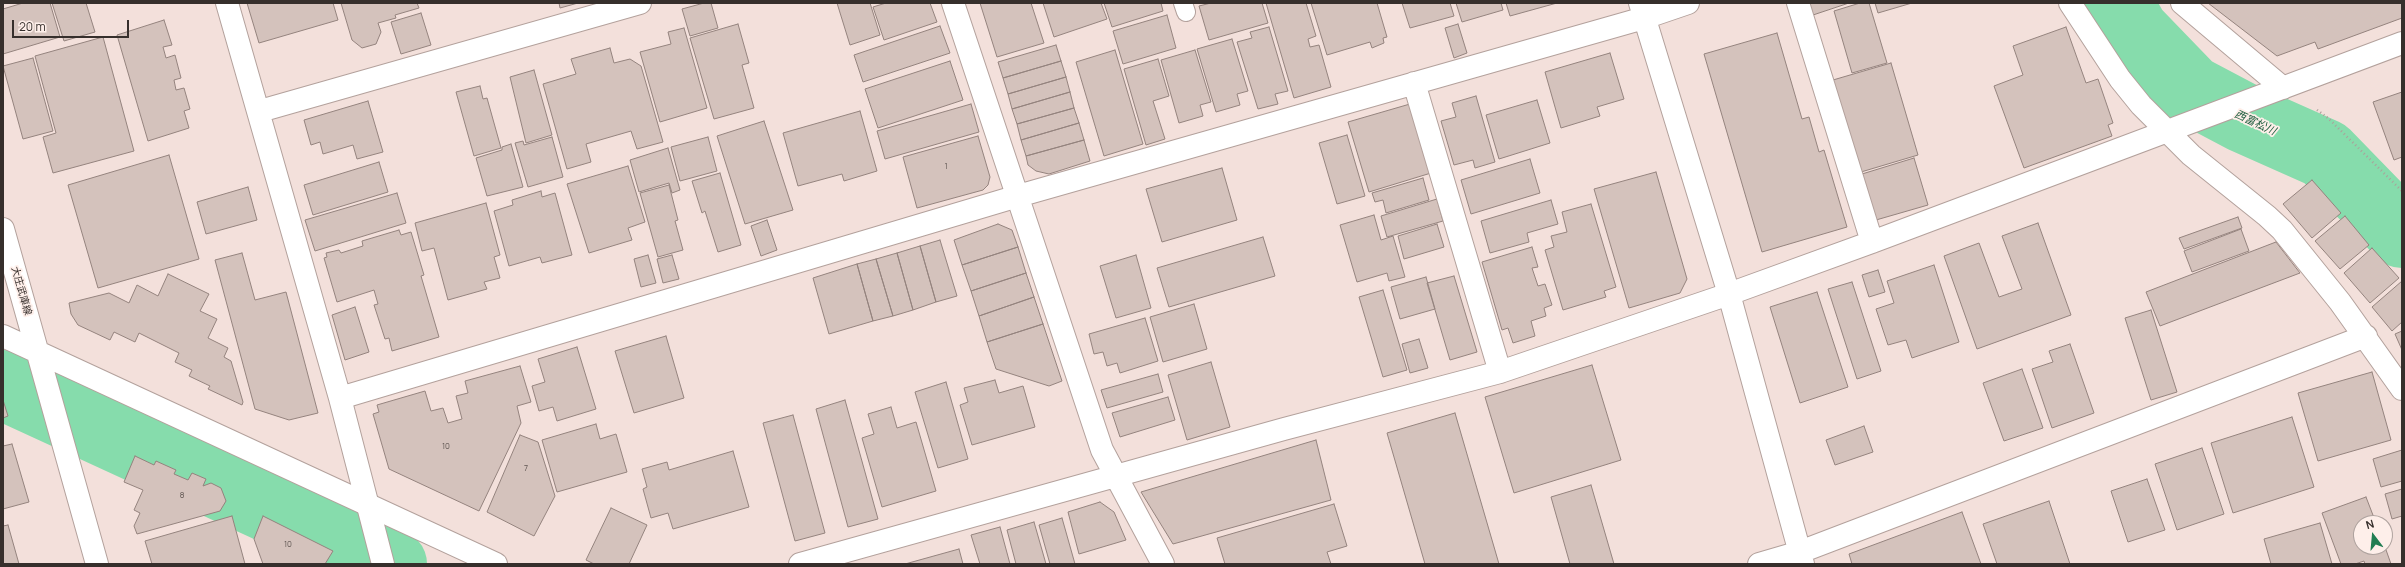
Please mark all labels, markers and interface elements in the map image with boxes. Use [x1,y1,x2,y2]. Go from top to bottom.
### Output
scale bar [14,12,131,38]
text: 20 m [19,18,46,35]
water label: 西富松川 [2232,108,2278,138]
house number: 1 [944,162,948,172]
street label: 大庄武庫線 [8,265,34,317]
house number: 10 [442,442,450,452]
house number: 7 [524,464,528,474]
house number: 8 [180,491,184,501]
north arrow [2353,515,2393,555]
text: N [2364,516,2376,532]
house number: 10 [284,540,292,550]

